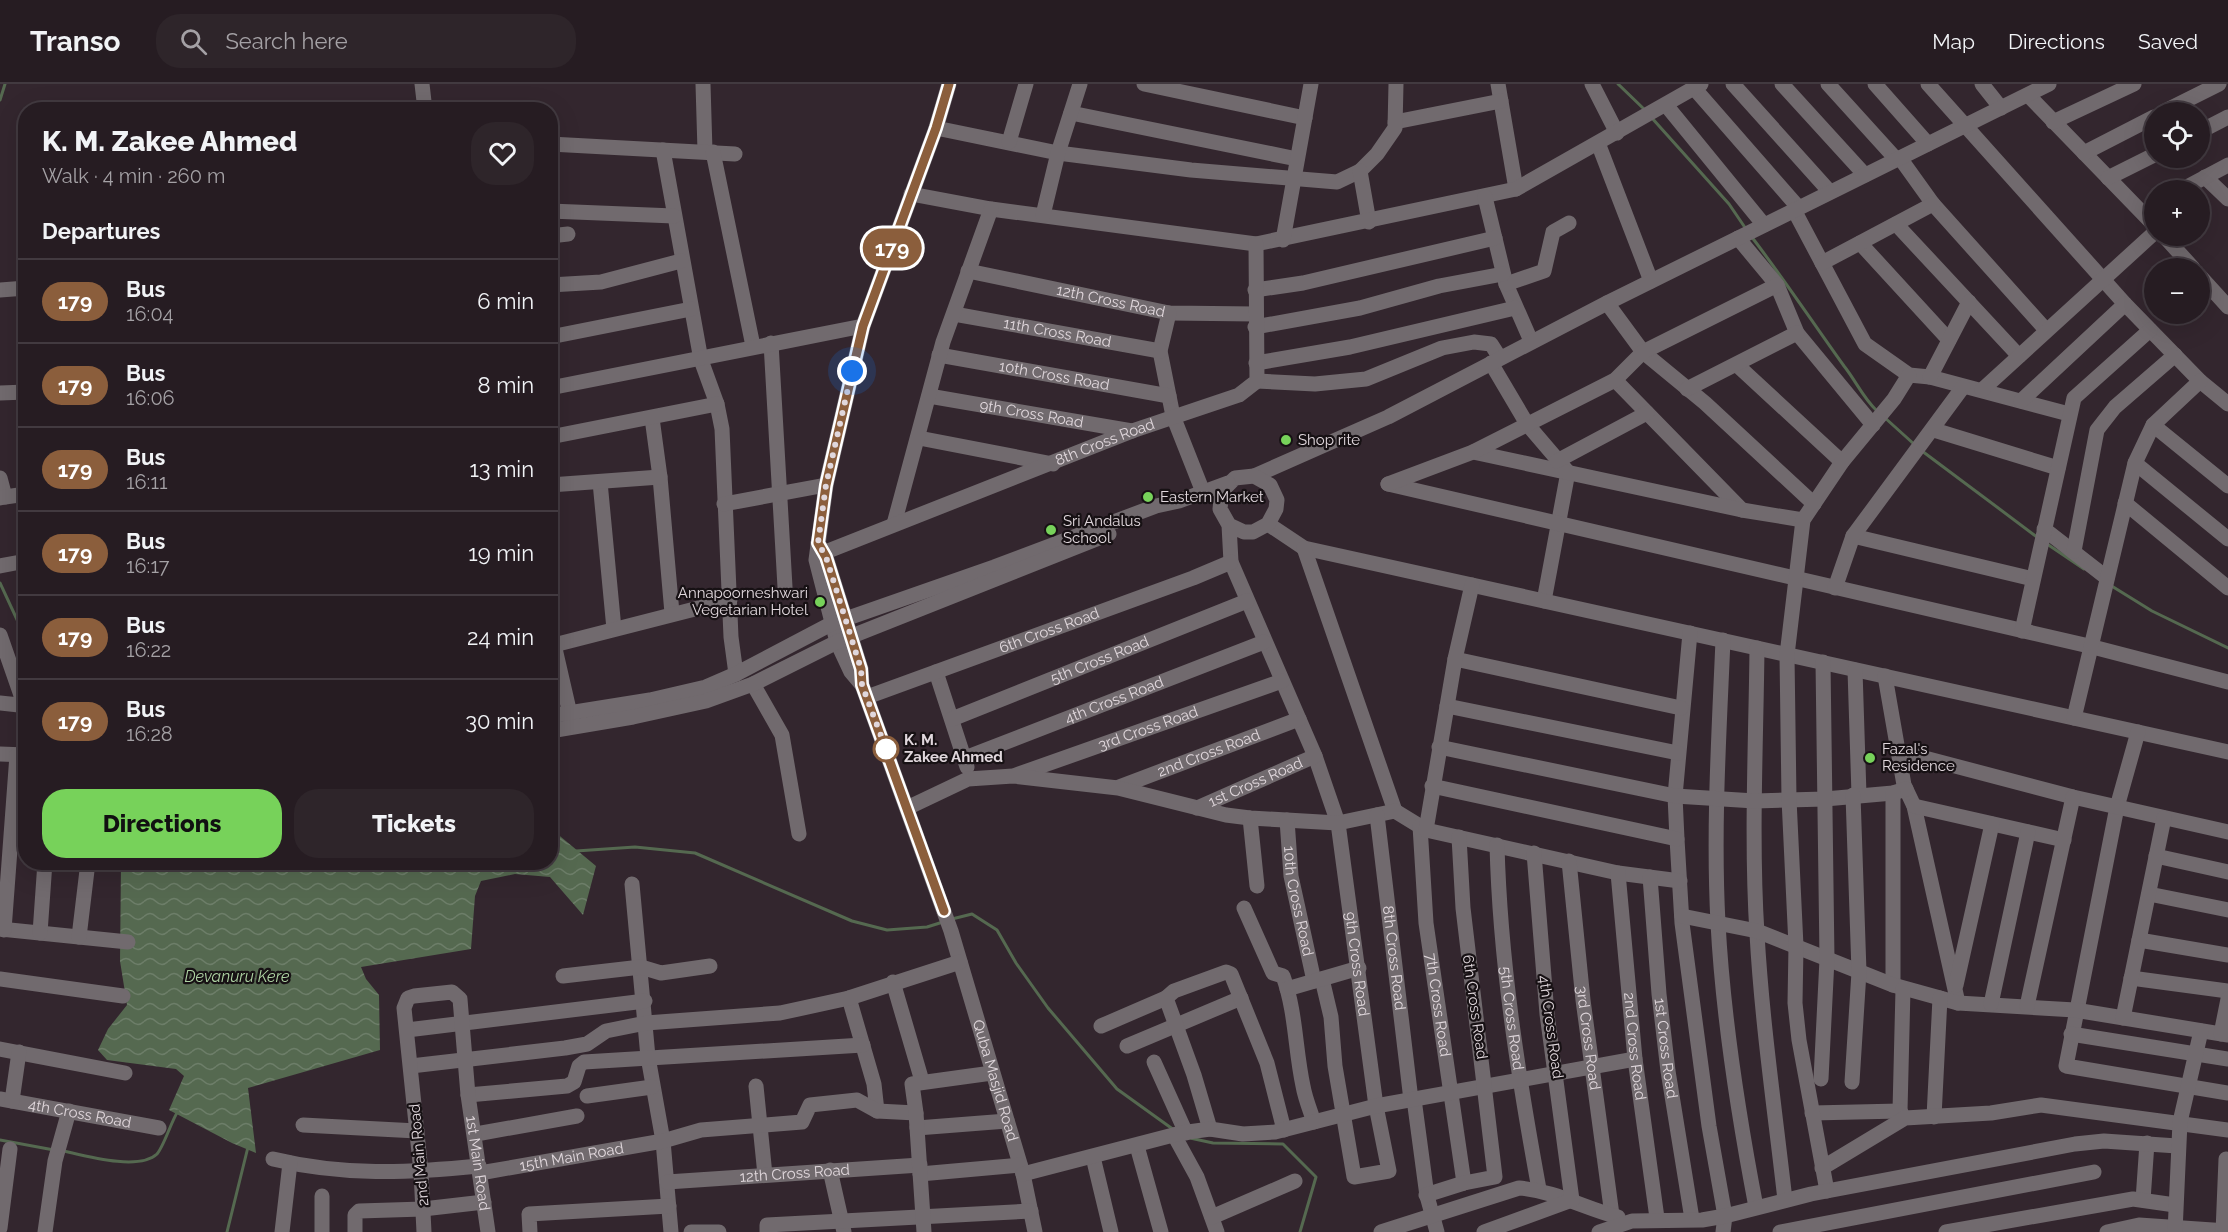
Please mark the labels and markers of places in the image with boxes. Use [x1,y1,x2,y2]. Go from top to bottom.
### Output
place label: Shop rite [1298,431,1360,449]
marker: Shop rite [1279,433,1293,447]
place label: Eastern Market [1160,488,1264,506]
marker: Eastern Market [1141,490,1155,504]
place label: Sri Andalus School [1063,512,1141,547]
marker: Sri Andalus School [1044,523,1058,537]
place label: Annapoorneshwari Vegetarian Hotel [678,584,809,619]
marker: Annapoorneshwari Vegetarian Hotel [813,595,827,609]
place label: K. M. Zakee Ahmed [904,731,1003,766]
marker: K. M. Zakee Ahmed [873,736,899,762]
place label: Fazal's Residence [1882,740,1955,775]
marker: Fazal's Residence [1863,751,1877,765]

